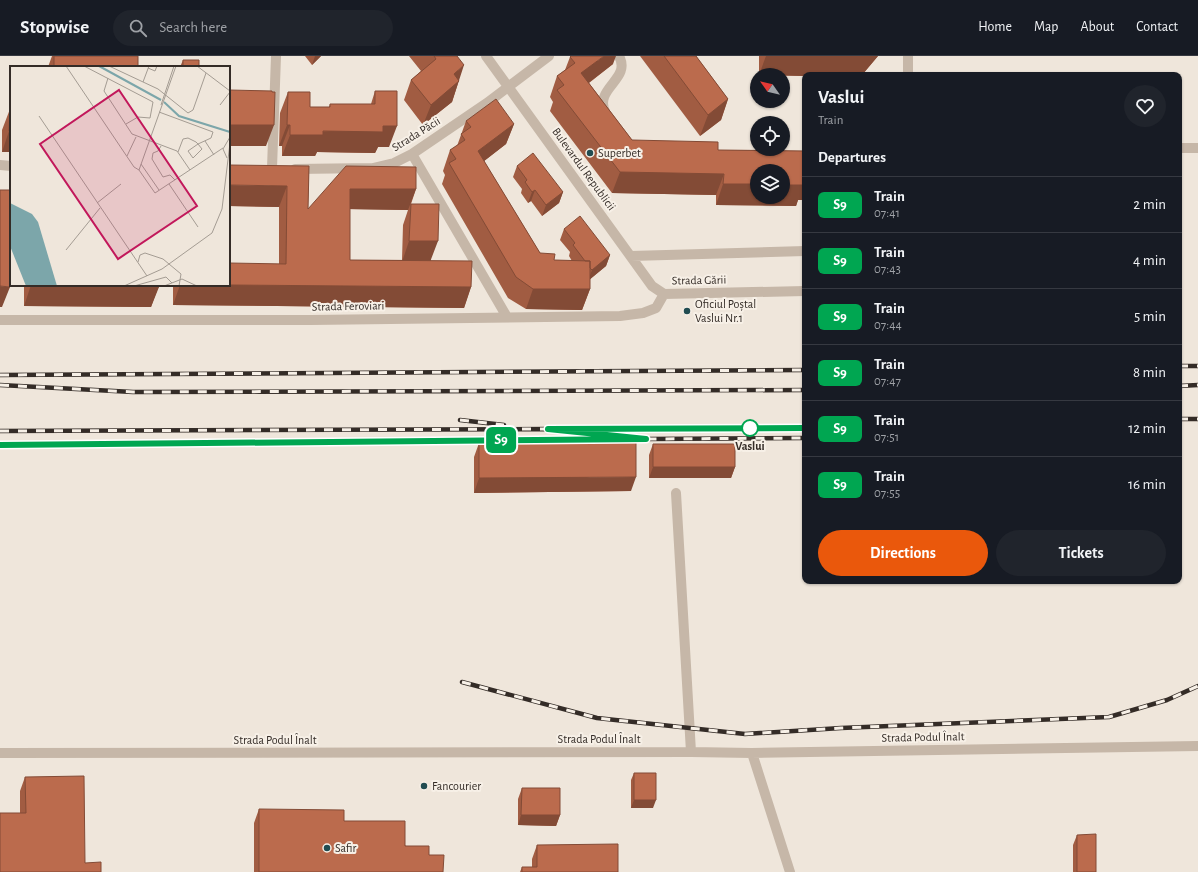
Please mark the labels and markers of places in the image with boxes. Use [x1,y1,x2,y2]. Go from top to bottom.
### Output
place label: Superbet [598,147,641,159]
marker: Superbet [585,148,595,158]
place label: Oficiul Poștal Vaslui Nr.1 [695,298,756,324]
marker: Oficiul Poștal Vaslui Nr.1 [682,306,692,316]
marker: Vaslui [741,419,759,437]
place label: Vaslui [735,440,765,452]
place label: Fancourier [432,780,481,792]
marker: Fancourier [419,781,429,791]
place label: Safir [335,842,357,854]
marker: Safir [322,843,332,853]

